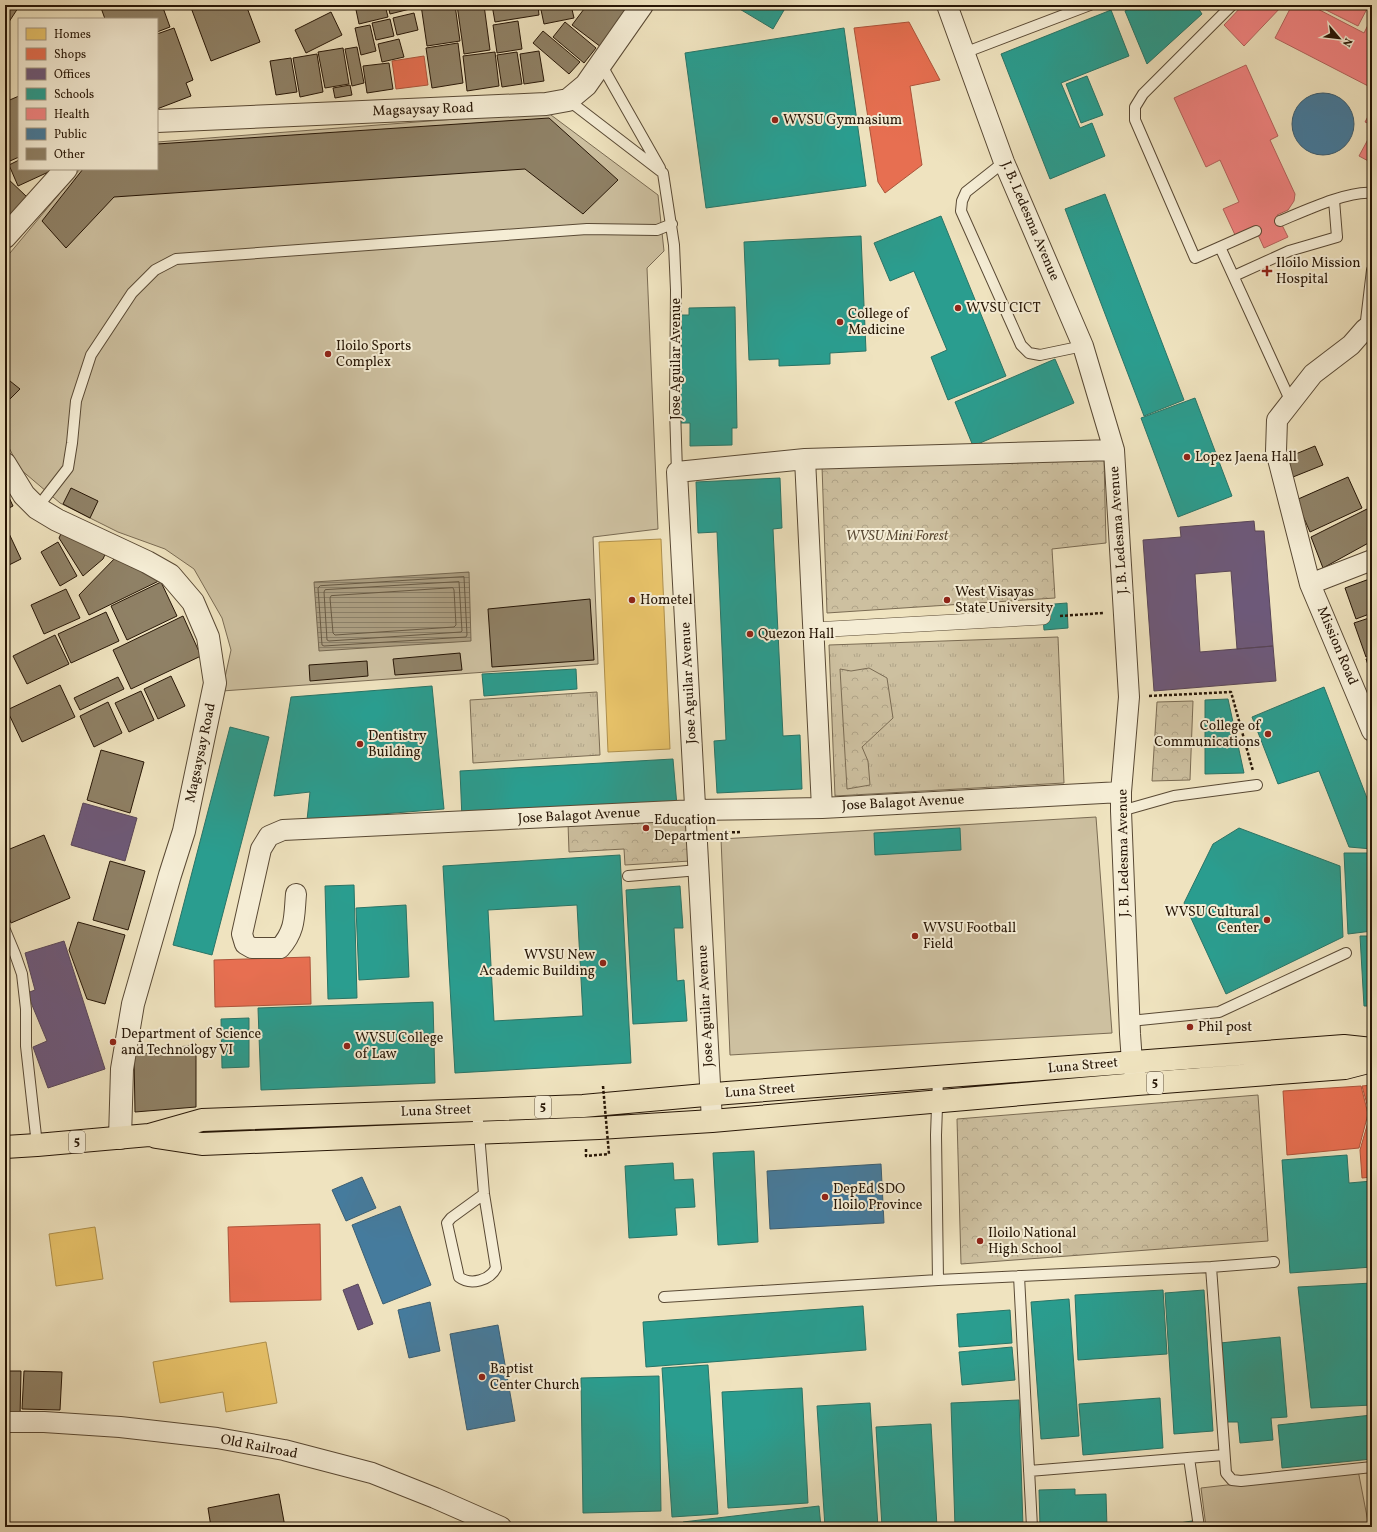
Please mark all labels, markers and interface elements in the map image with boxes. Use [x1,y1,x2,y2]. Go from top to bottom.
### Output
legend [18,18,158,170]
north arrow [1319,18,1359,58]
text: Homes [54,27,91,43]
text: N [1338,35,1355,49]
text: Shops [54,47,86,63]
text: Offices [54,67,90,83]
text: Schools [54,87,94,103]
street label: Magsaysay Road [372,99,474,121]
text: Health [54,107,90,123]
place label: WVSU Gymnasium [783,111,902,130]
marker: WVSU Gymnasium [770,115,780,125]
text: Public [54,127,87,143]
text: Other [54,147,85,163]
street label: J. B. Ledesma Avenue [996,158,1064,284]
place label: Iloilo Mission Hospital [1276,254,1361,289]
marker: Iloilo Mission Hospital [1261,265,1273,277]
street label: Jose Aguilar Avenue [667,298,686,420]
place label: WVSU CICT [966,299,1041,318]
marker: WVSU CICT [953,303,963,313]
place label: College of Medicine [848,305,909,340]
marker: College of Medicine [835,317,845,327]
place label: Iloilo Sports Complex [336,337,411,372]
marker: Iloilo Sports Complex [323,349,333,359]
place label: Lopez Jaena Hall [1195,448,1297,467]
marker: Lopez Jaena Hall [1182,452,1192,462]
street label: J. B. Ledesma Avenue [1105,465,1133,595]
park label: WVSU Mini Forest [846,527,949,546]
place label: West Visayas State University [955,583,1054,618]
place label: Hometel [640,591,693,610]
marker: Hometel [627,595,637,605]
marker: West Visayas State University [942,595,952,605]
street label: Mission Road [1312,604,1362,688]
street label: Jose Aguilar Avenue [676,621,702,745]
place label: Quezon Hall [758,625,834,644]
marker: Quezon Hall [745,629,755,639]
street label: Magsaysay Road [181,701,221,805]
place label: College of Communications [1154,717,1261,752]
place label: Dentistry Building [368,727,427,762]
marker: College of Communications [1263,729,1273,739]
marker: Dentistry Building [355,739,365,749]
street label: J. B. Ledesma Avenue [1113,788,1135,917]
street label: Jose Balagot Avenue [841,790,965,816]
street label: Jose Balagot Avenue [517,803,641,829]
place label: Education Department [654,811,729,846]
marker: Education Department [641,823,651,833]
place label: WVSU Cultural Center [1165,903,1259,938]
marker: WVSU Cultural Center [1262,915,1272,925]
place label: WVSU Football Field [923,919,1016,954]
marker: WVSU Football Field [910,931,920,941]
street label: Jose Aguilar Avenue [693,944,719,1068]
place label: WVSU New Academic Building [479,946,595,981]
marker: WVSU New Academic Building [598,958,608,968]
place label: Phil post [1198,1018,1252,1037]
marker: Phil post [1185,1022,1195,1032]
place label: Department of Science and Technology VI [121,1025,262,1060]
place label: WVSU College of Law [355,1029,444,1064]
marker: Department of Science and Technology VI [108,1037,118,1047]
marker: WVSU College of Law [342,1041,352,1051]
street label: Luna Street [1047,1053,1119,1079]
road number: 5 [1147,1072,1163,1094]
street label: Luna Street [724,1079,796,1103]
road number: 5 [535,1096,551,1118]
street label: Luna Street [400,1100,472,1122]
road number: 5 [69,1131,85,1153]
place label: DepEd SDO Iloilo Province [833,1180,923,1215]
marker: DepEd SDO Iloilo Province [820,1192,830,1202]
place label: Iloilo National High School [988,1224,1076,1259]
marker: Iloilo National High School [975,1236,985,1246]
place label: Baptist Center Church [490,1360,580,1395]
marker: Baptist Center Church [477,1372,487,1382]
street label: Old Railroad [219,1430,299,1464]

